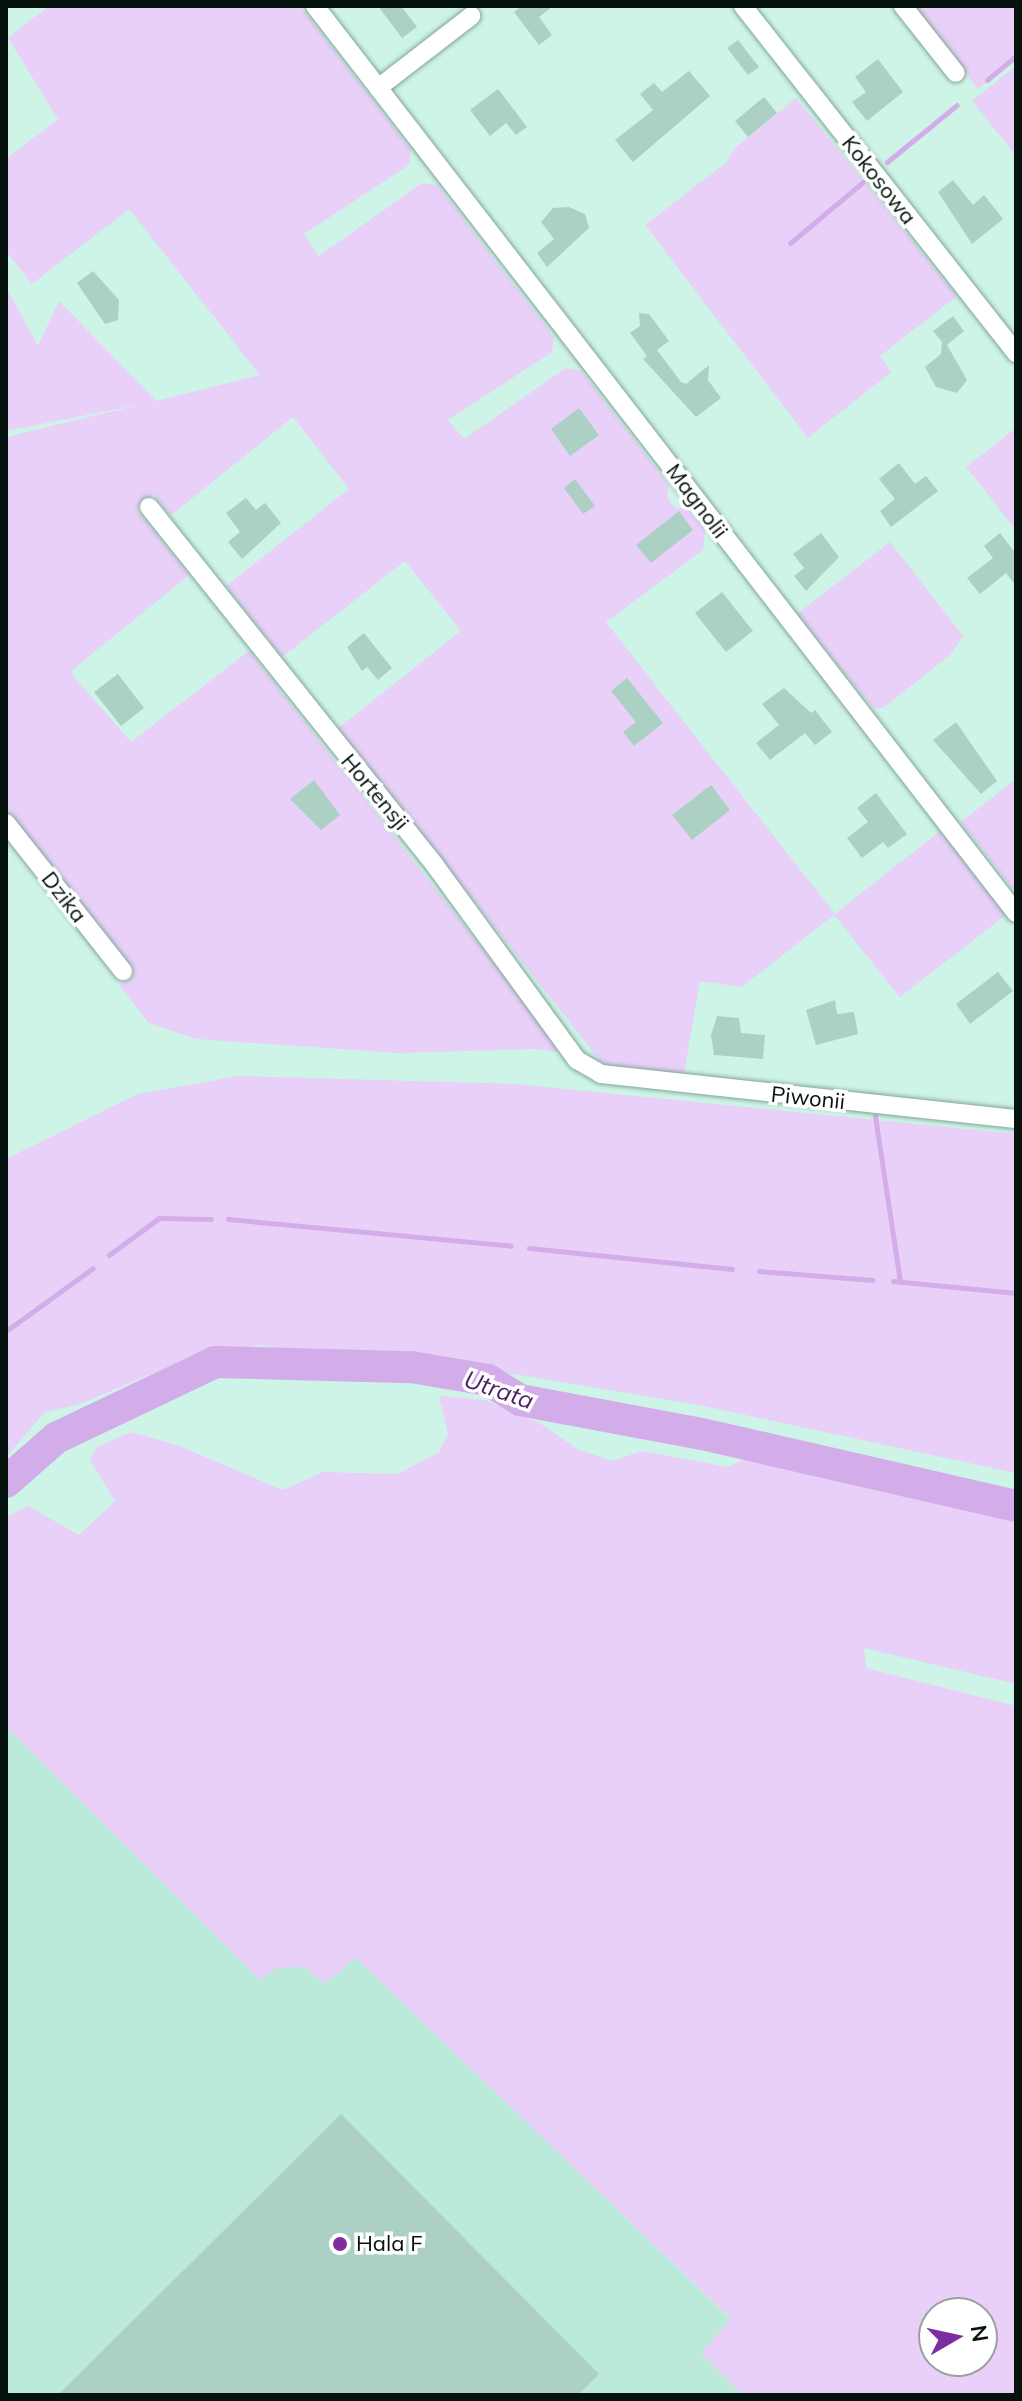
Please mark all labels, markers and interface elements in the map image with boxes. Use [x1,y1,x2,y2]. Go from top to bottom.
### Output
street label: Kokosowa [836,130,922,230]
street label: Magnolii [660,459,734,543]
street label: Hortensji [335,748,415,836]
street label: Dzika [36,866,92,928]
street label: Piwonii [770,1081,846,1115]
water label: Utrata [460,1365,538,1415]
place label: Hala F [356,2231,423,2257]
marker: Hala F [331,2235,349,2253]
north arrow [918,2297,998,2377]
text: N [965,2323,995,2344]

